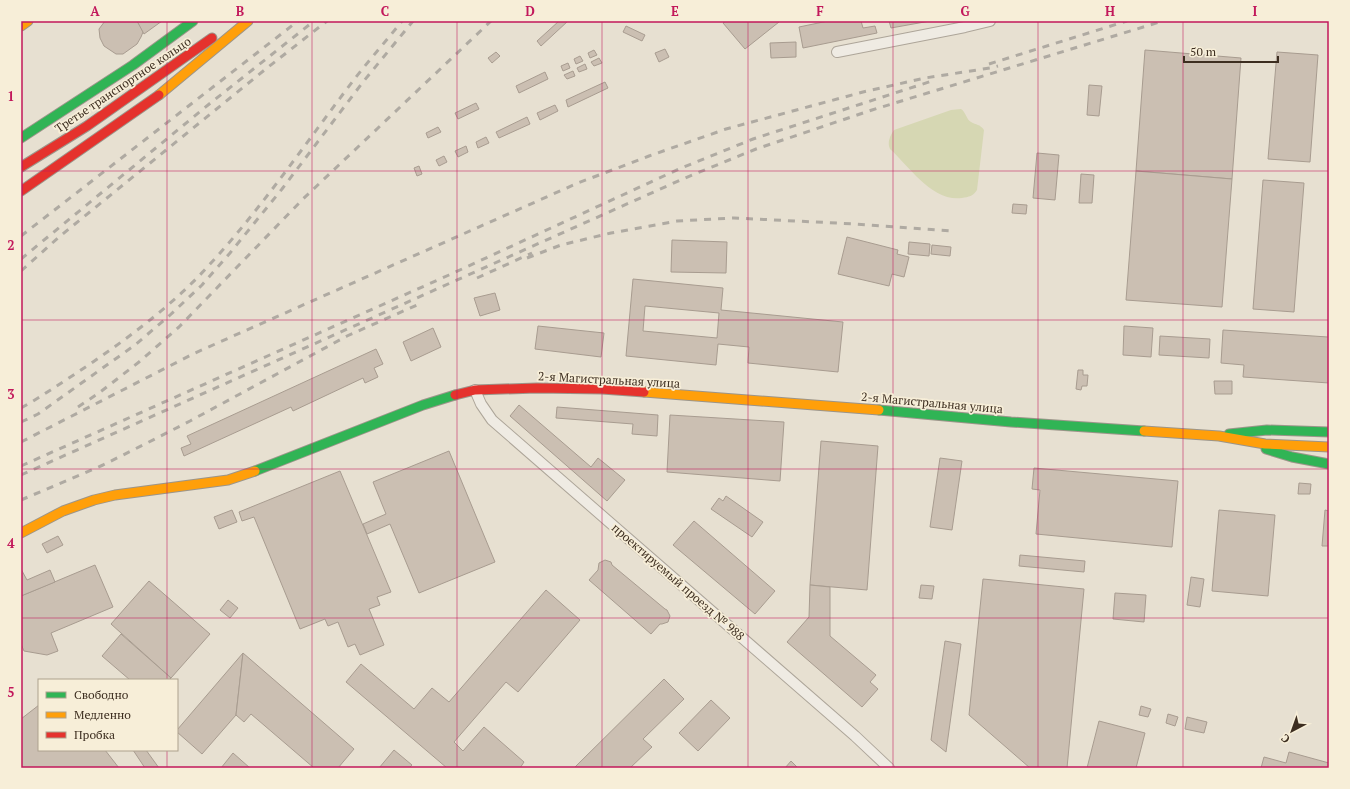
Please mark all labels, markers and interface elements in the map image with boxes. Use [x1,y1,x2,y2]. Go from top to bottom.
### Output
text: A [90,2,100,20]
text: B [236,2,244,20]
text: C [381,2,389,20]
text: D [525,2,535,20]
text: E [671,2,679,20]
text: F [816,2,824,20]
text: G [960,2,970,20]
text: H [1105,2,1115,20]
text: I [1253,2,1258,20]
street label: Третье транспортное кольцо [52,33,194,136]
scale bar [1184,38,1278,64]
text: 50 m [1190,44,1217,59]
text: 1 [7,87,15,105]
text: 2 [7,236,15,254]
street label: 2-я Магистральная улица [538,368,680,391]
text: 3 [7,385,15,403]
street label: 2-я Магистральная улица [860,389,1004,416]
street label: проектируемый проезд № 988 [609,520,748,643]
text: 4 [7,534,15,552]
legend [38,679,178,751]
text: 5 [7,683,15,701]
text: Свободно [74,687,129,702]
text: Медленно [74,707,131,722]
north arrow [1272,711,1312,751]
text: Пробка [74,727,115,742]
text: С [1278,731,1293,746]

